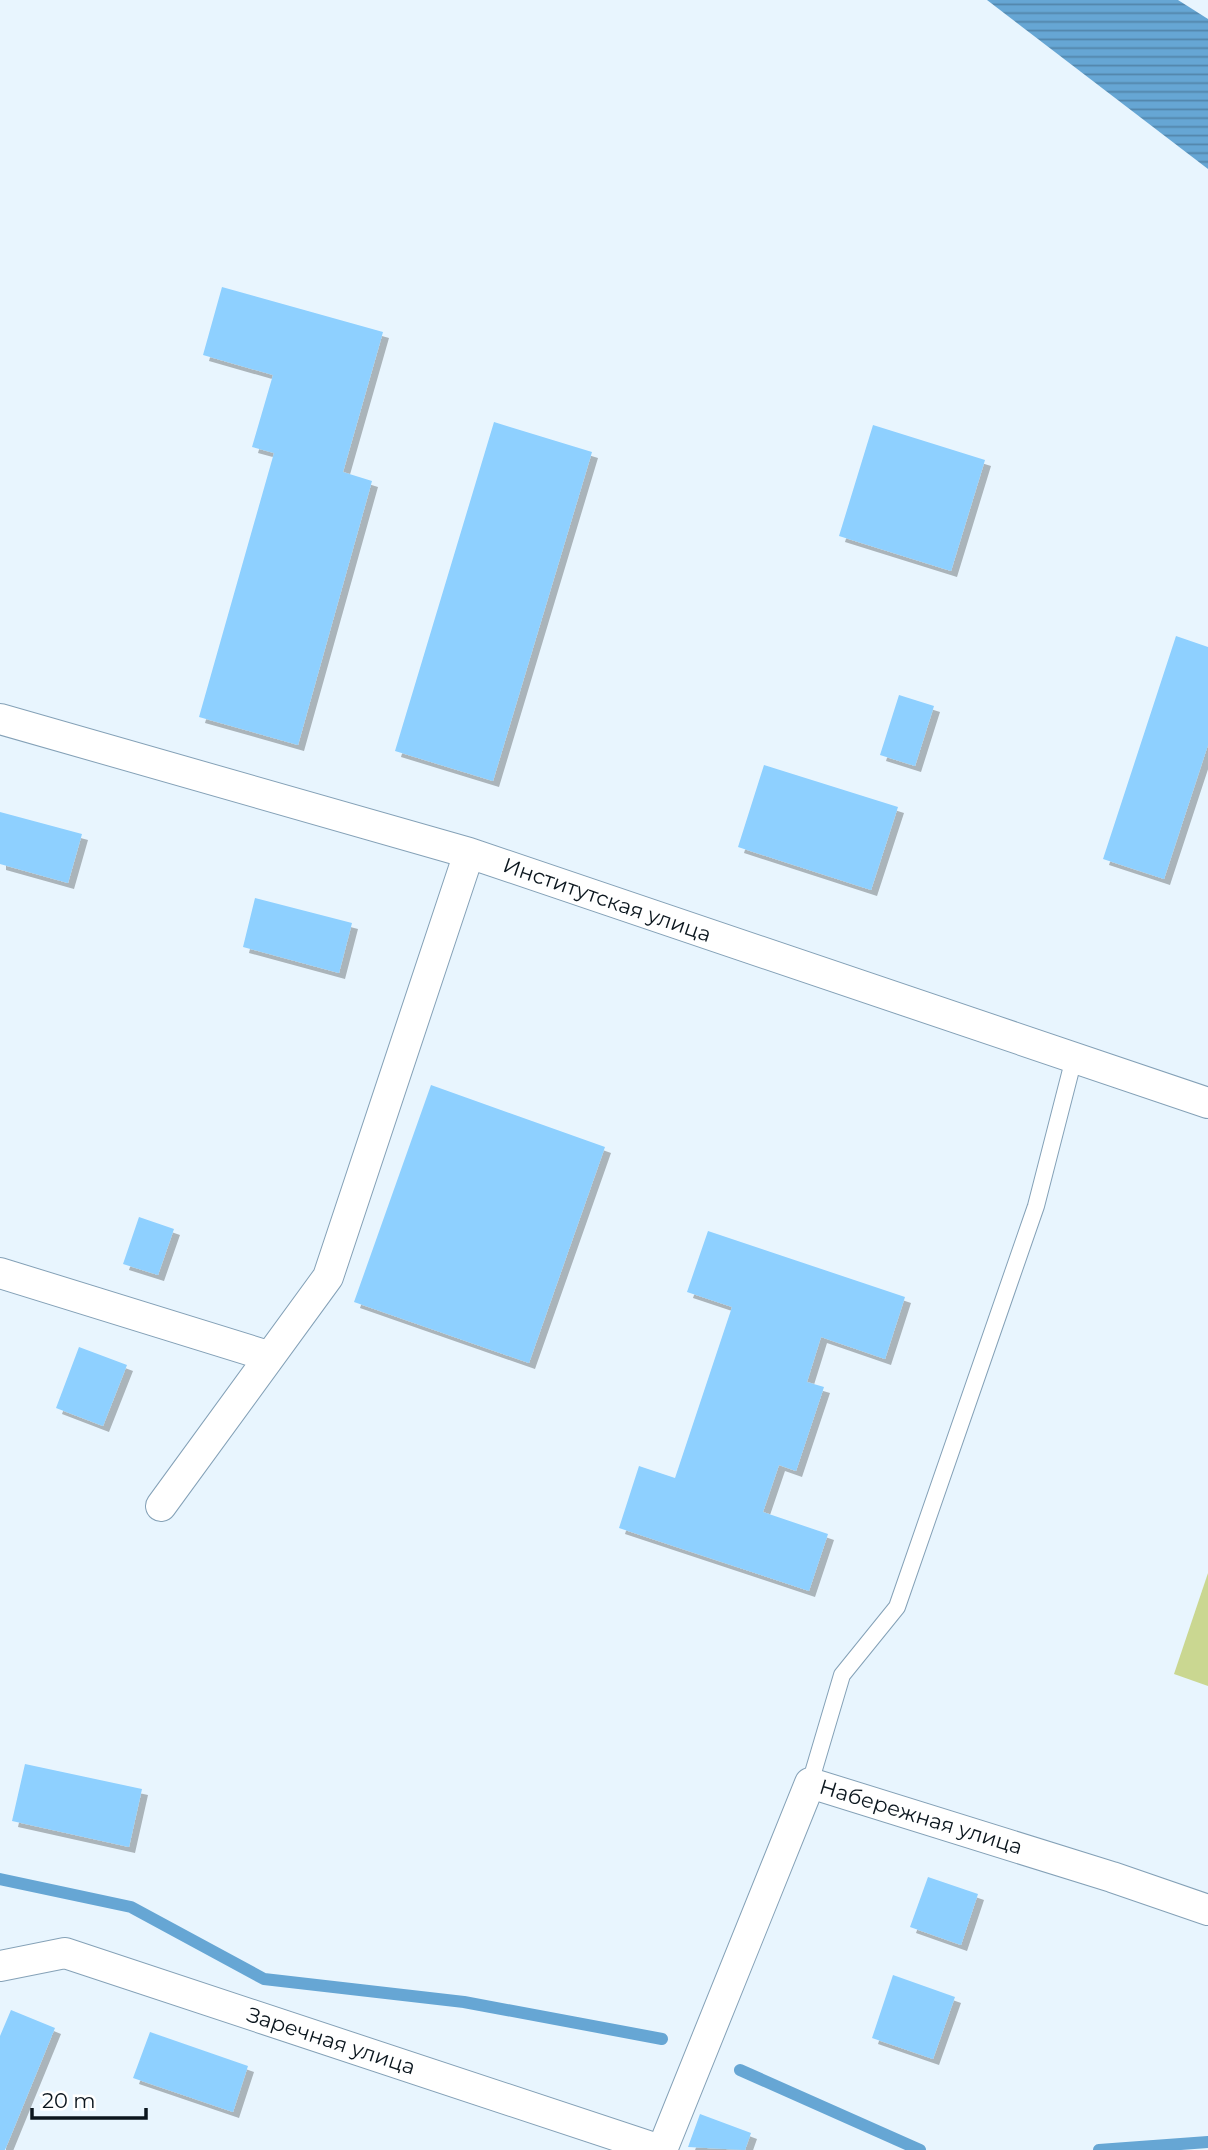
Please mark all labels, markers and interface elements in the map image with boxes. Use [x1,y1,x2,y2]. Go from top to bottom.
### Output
street label: Институтская улица [500,852,714,947]
street label: Набережная улица [817,1774,1026,1859]
street label: Заречная улица [244,2002,418,2080]
scale bar [32,2076,145,2120]
text: 20 m [42,2088,96,2113]

